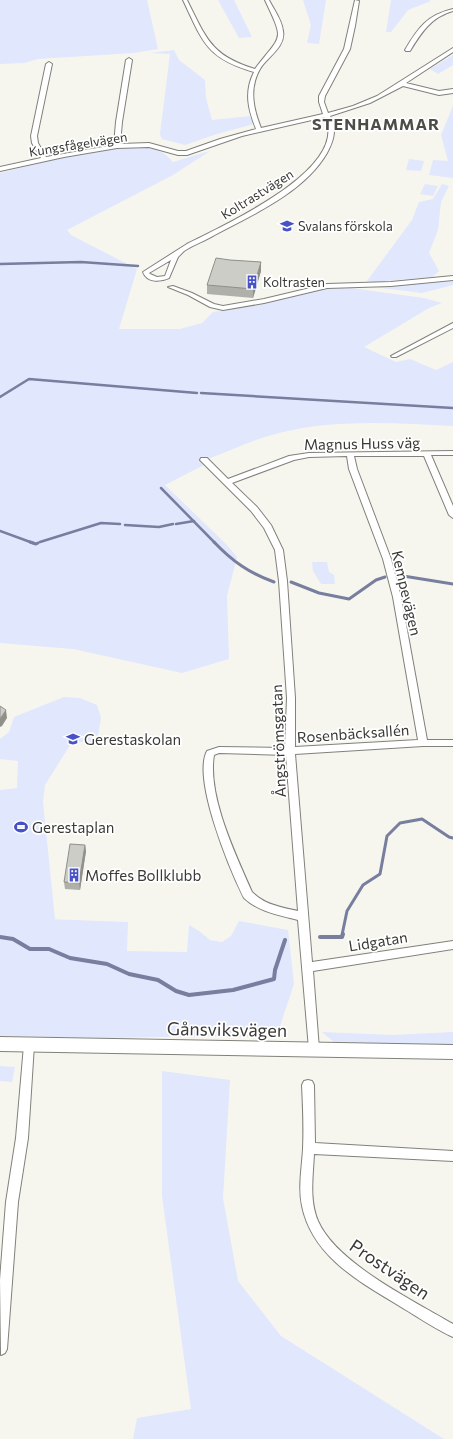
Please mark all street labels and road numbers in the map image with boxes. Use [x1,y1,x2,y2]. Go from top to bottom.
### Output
street label: Kungsfågelvägen [28,128,128,160]
street label: Koltrastvägen [218,165,296,223]
street label: Magnus Huss väg [304,433,420,453]
street label: Kempevägen [388,549,426,637]
street label: Ångströmsgatan [266,684,289,798]
street label: Rosenbäcksallén [296,720,410,746]
street label: Lidgatan [347,927,409,955]
street label: Gånsviksvägen [167,1017,287,1041]
street label: Prostvägen [346,1234,434,1304]

